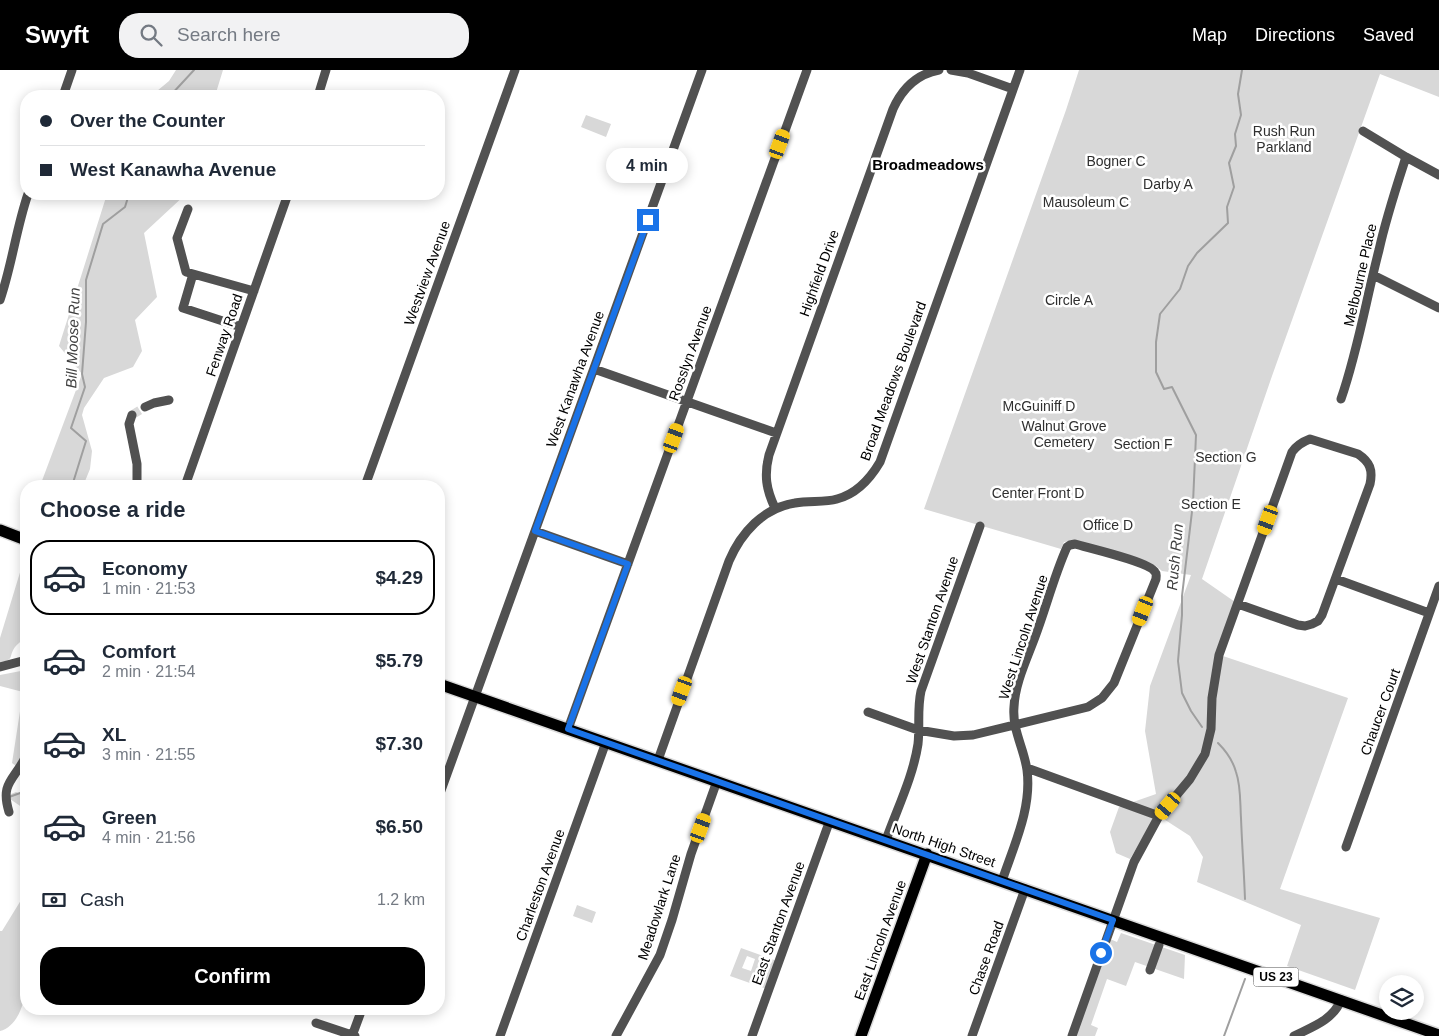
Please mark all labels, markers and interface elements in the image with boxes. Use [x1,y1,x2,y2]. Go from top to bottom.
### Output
search box [119,13,469,58]
text: Swyft [25,21,89,48]
icon: search [137,21,165,49]
text: Search here [177,24,281,45]
text: Map [1192,25,1227,45]
text: Directions [1255,25,1335,45]
text: Saved [1363,25,1414,45]
text: Over the Counter [70,110,225,131]
park label: Rush Run Parkland [1253,123,1315,155]
car [767,127,792,161]
callout: 4 min [607,148,689,182]
park label: Bogner C [1086,153,1146,169]
district label: Broadmeadows [872,156,984,173]
text: 4 min [626,157,668,174]
text: West Kanawha Avenue [70,159,276,180]
park label: Darby A [1143,176,1194,192]
park label: Mausoleum C [1043,194,1129,210]
route end [637,209,659,231]
street label: Westview Avenue [401,218,453,327]
street label: Melbourne Place [1340,222,1380,328]
street label: Highfield Drive [796,227,842,319]
water label: Bill Moose Run [62,287,83,389]
street label: Fenway Road [202,292,246,378]
park label: Circle A [1045,292,1094,308]
street label: Broad Meadows Boulevard [857,299,929,463]
street label: Rosslyn Avenue [665,303,715,403]
street label: West Kanawha Avenue [543,308,607,450]
park label: McGuiniff D [1003,398,1075,414]
park label: Walnut Grove Cemetery [1021,418,1107,450]
car [661,421,686,455]
park label: Section F [1113,436,1173,452]
park label: Section G [1195,449,1257,465]
park label: Center Front D [992,485,1084,501]
park label: Section E [1181,496,1241,512]
text: Choose a ride [40,497,185,522]
car [1255,503,1280,537]
park label: Office D [1083,517,1133,533]
water label: Rush Run [1163,523,1186,591]
street label: West Stanton Avenue [903,554,961,686]
icon: car [42,555,87,600]
text: Economy [102,558,188,579]
text: $4.29 [375,567,423,588]
street label: West Lincoln Avenue [995,572,1051,701]
text: 1 min · 21:53 [102,580,195,597]
car [1130,594,1155,628]
icon: car [42,638,87,683]
text: Comfort [102,641,176,662]
text: $5.79 [375,650,423,671]
text: 2 min · 21:54 [102,663,195,680]
street label: Chaucer Court [1357,666,1403,758]
car [669,674,694,708]
icon: car [42,721,87,766]
text: XL [102,724,126,745]
text: $7.30 [375,733,423,754]
text: 3 min · 21:55 [102,746,195,763]
car [1152,790,1183,822]
icon: car [42,804,87,849]
text: Green [102,807,157,828]
car [688,811,713,845]
text: $6.50 [375,816,423,837]
street label: North High Street [890,820,998,870]
street label: Charleston Avenue [512,827,568,943]
text: 4 min · 21:56 [102,829,195,846]
street label: Meadowlark Lane [634,852,684,962]
street label: East Stanton Avenue [748,859,808,987]
street label: East Lincoln Avenue [851,878,909,1002]
icon: cash [40,886,68,914]
text: Cash [80,889,124,910]
text: 1.2 km [377,891,425,908]
street label: Chase Road [965,919,1007,997]
route start [1090,942,1112,964]
button: Confirm [40,947,425,1005]
road number: US 23 [1254,968,1298,986]
map controls [1379,975,1424,1020]
button: layers [1379,975,1424,1020]

